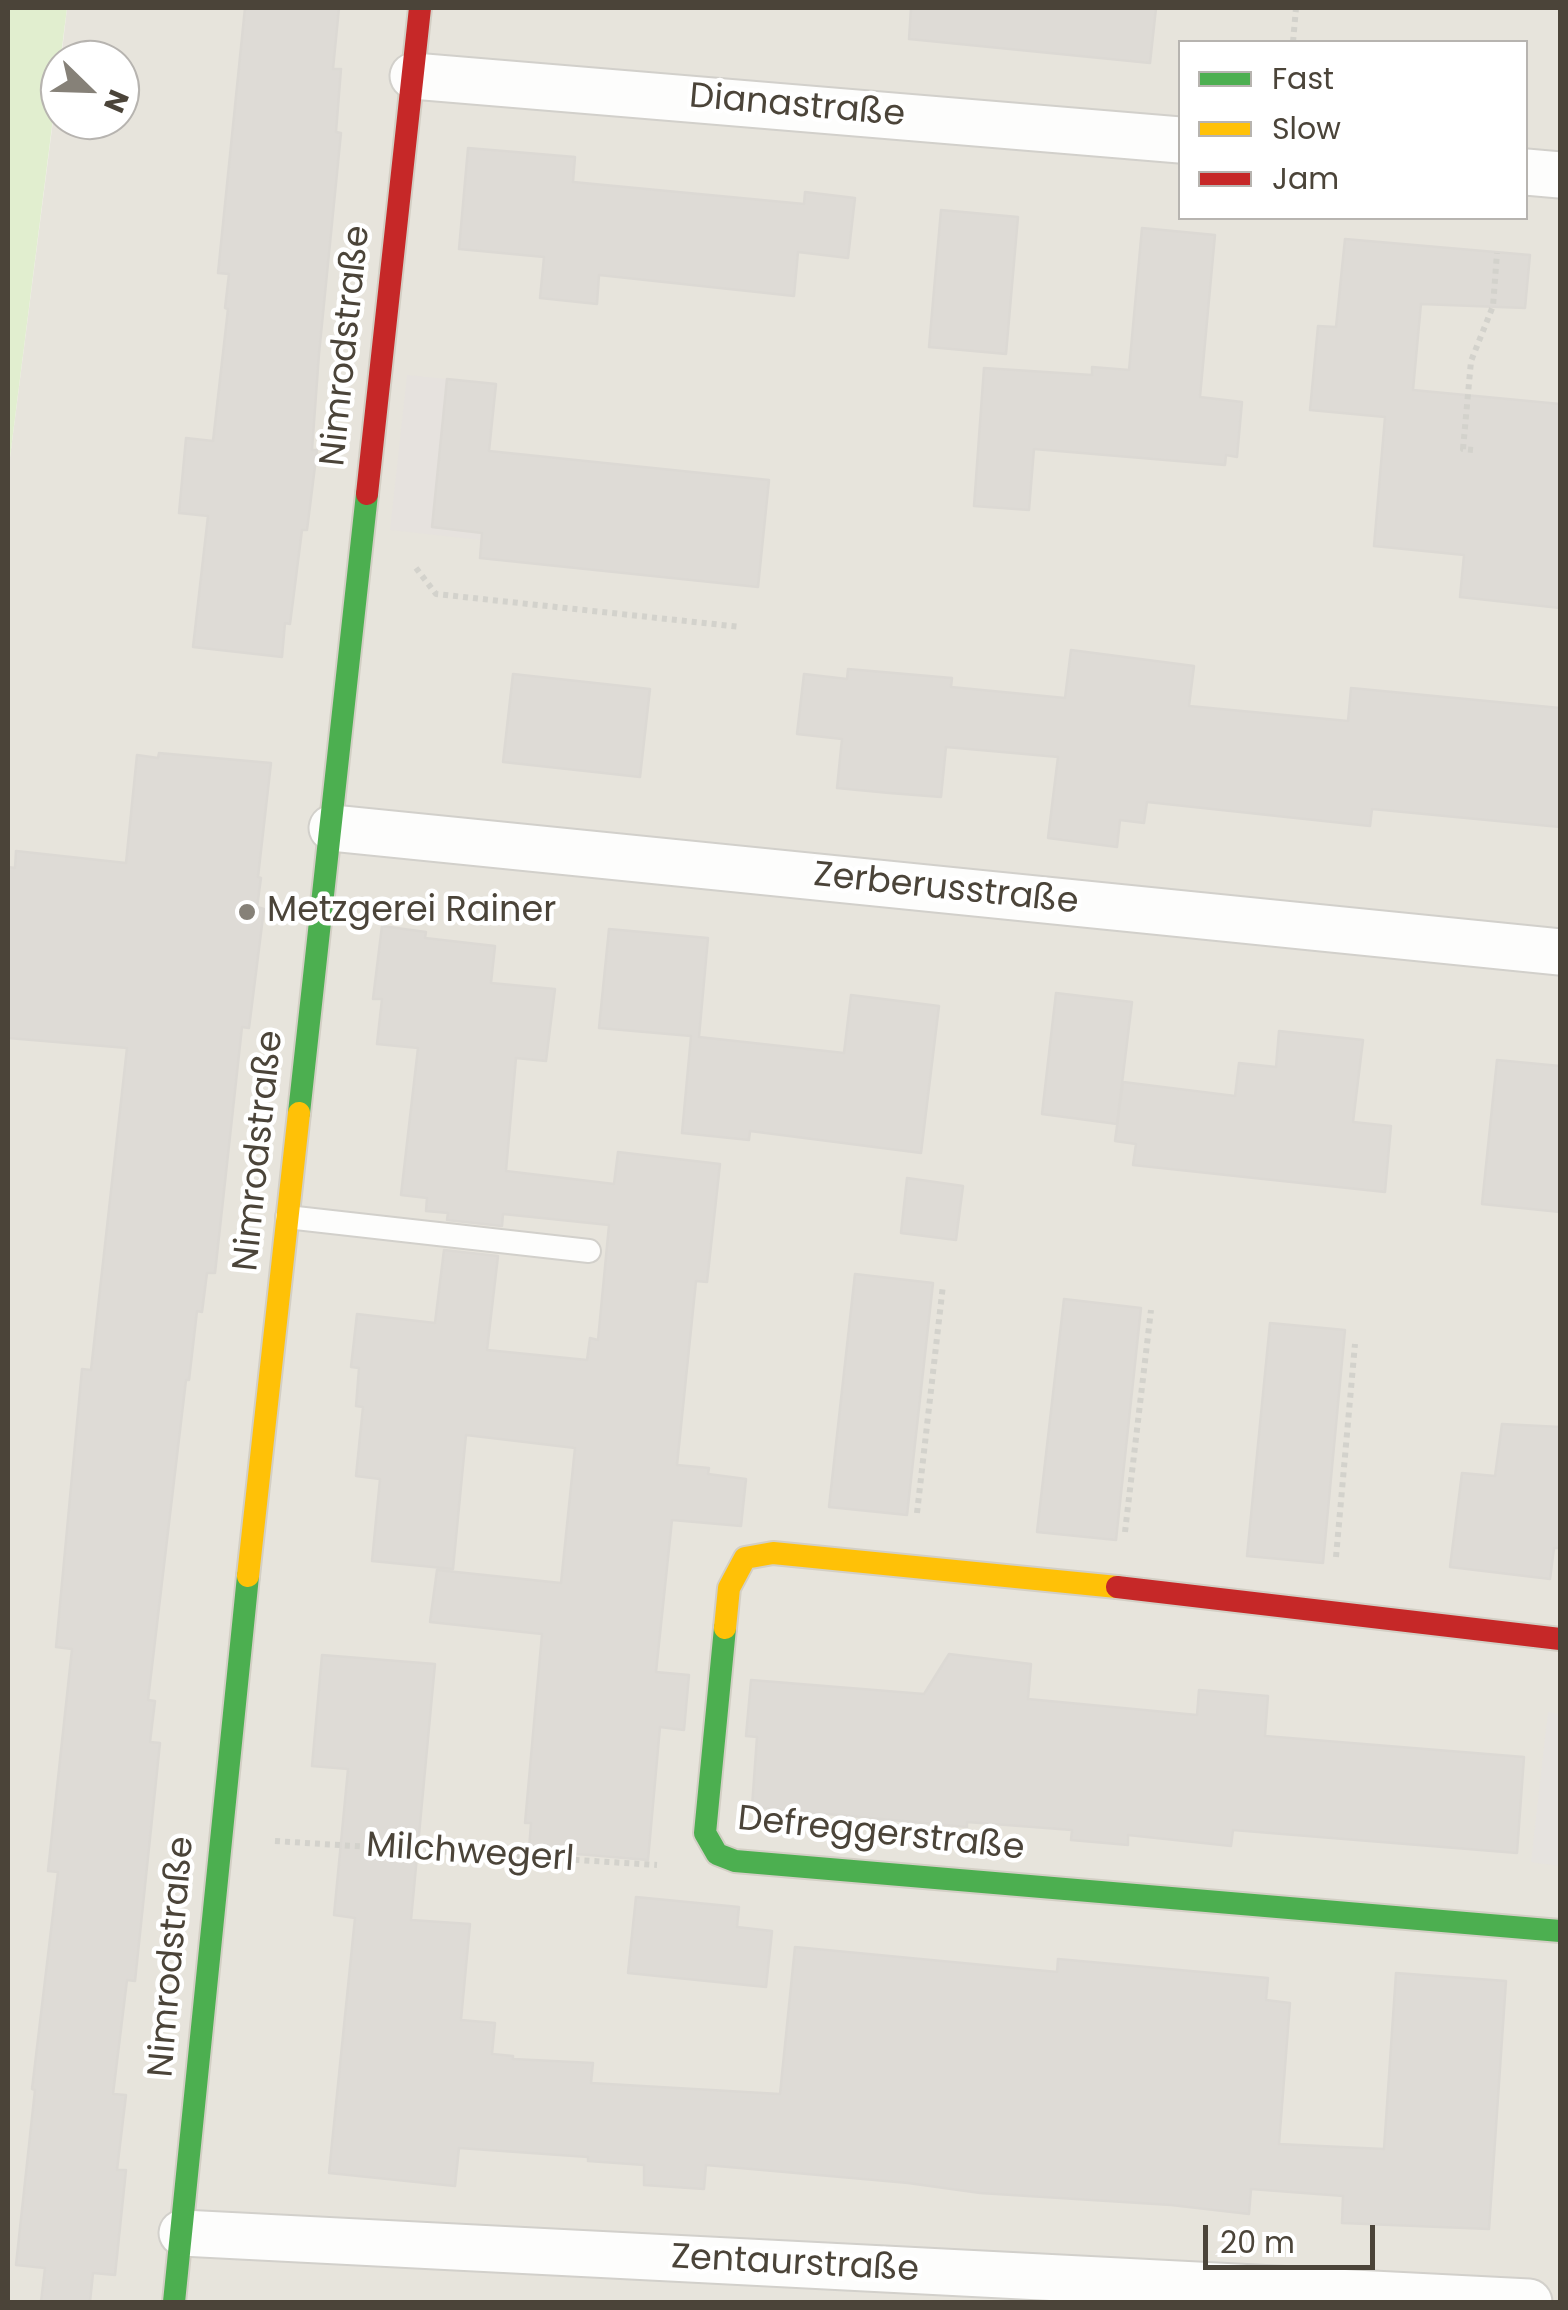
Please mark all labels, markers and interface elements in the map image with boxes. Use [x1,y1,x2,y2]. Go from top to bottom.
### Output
north arrow [40,40,140,140]
legend [1178,40,1528,220]
text: Fast [1272,57,1334,100]
street label: Dianastraße [687,77,907,137]
text: N [94,84,138,118]
text: Slow [1272,107,1341,150]
text: Jam [1272,157,1339,200]
street label: Nimrodstraße [313,224,381,468]
street label: Zerberusstraße [812,855,1080,925]
place label: Metzgerei Rainer [267,891,556,933]
marker: Metzgerei Rainer [236,901,258,923]
street label: Nimrodstraße [226,1029,294,1273]
street label: Defreggerstraße [736,1799,1026,1871]
street label: Milchwegerl [365,1826,575,1882]
street label: Nimrodstraße [142,1835,204,2079]
scale bar [1208,2205,1380,2267]
text: 20 m [1220,2221,1295,2264]
street label: Zentaurstraße [670,2238,920,2292]

